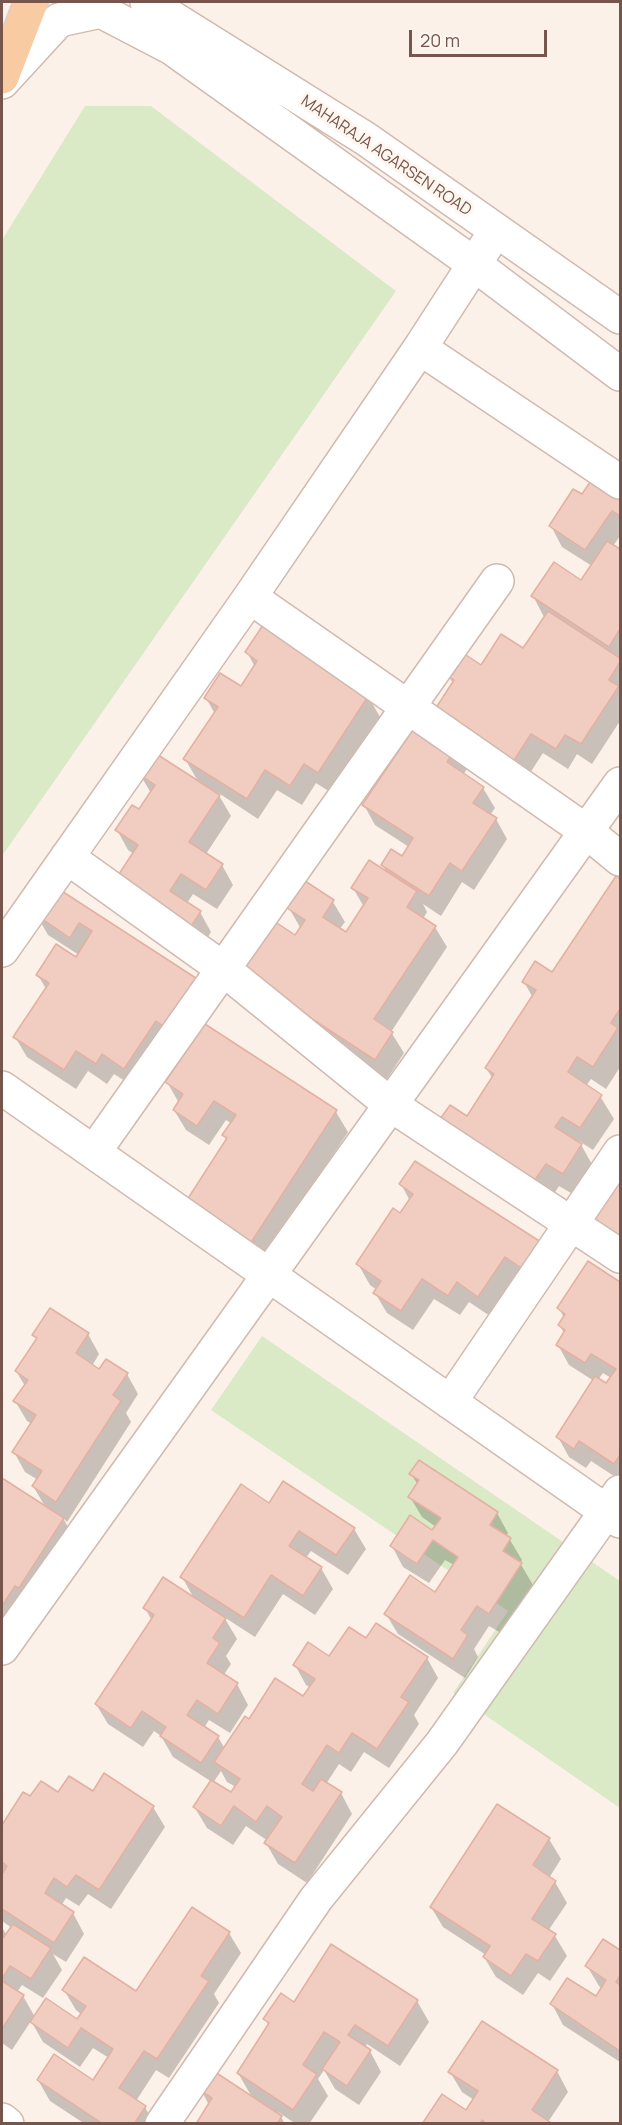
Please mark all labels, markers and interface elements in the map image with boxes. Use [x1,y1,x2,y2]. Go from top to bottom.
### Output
scale bar [412,18,550,56]
text: 20 m [420,28,460,52]
street label: MAHARAJA AGARSEN ROAD [297,92,475,220]

